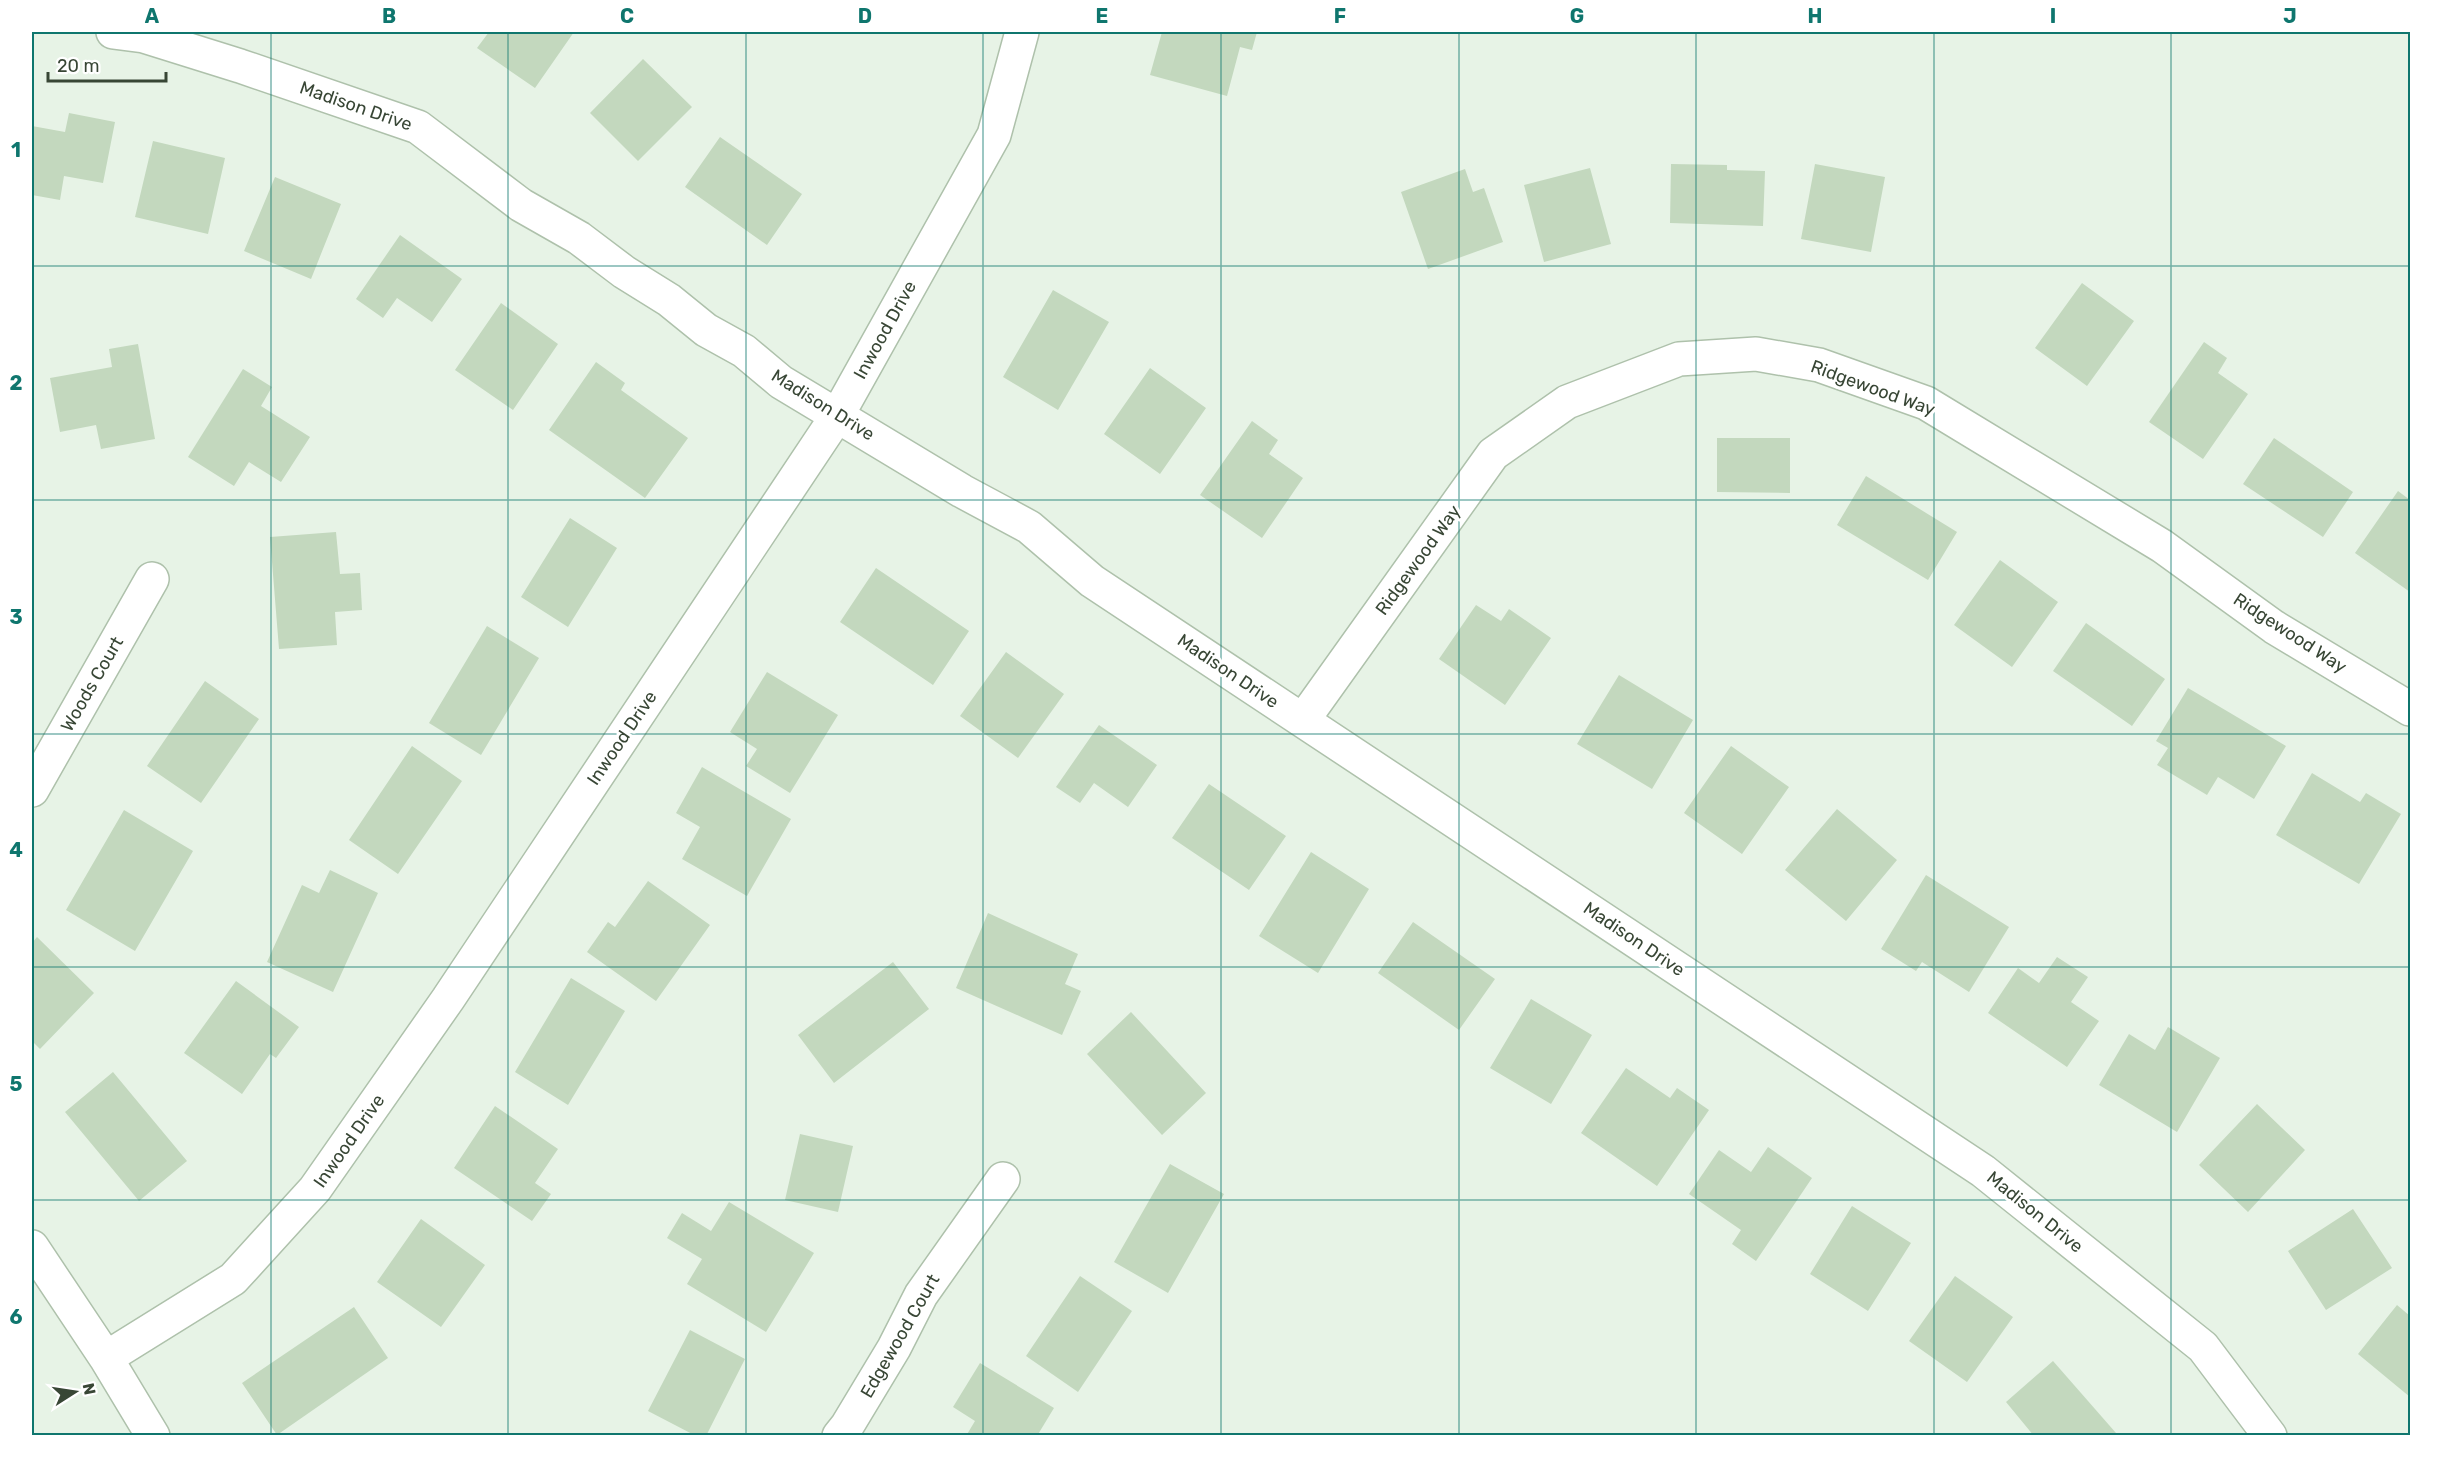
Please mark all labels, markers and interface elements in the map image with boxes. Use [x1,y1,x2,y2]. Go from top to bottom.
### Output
text: A [145,4,160,28]
text: B [382,4,396,28]
text: C [620,4,634,28]
text: D [858,4,872,28]
text: E [1096,4,1108,28]
text: F [1334,4,1346,28]
text: G [1570,4,1584,28]
text: H [1808,4,1822,28]
text: I [2050,4,2056,28]
text: J [2283,4,2297,28]
scale bar [48,45,166,83]
text: 20 m [57,55,99,77]
street label: Madison Drive [297,76,415,136]
text: 1 [11,138,21,162]
street label: Inwood Drive [849,277,921,383]
street label: Ridgewood Way [1808,355,1938,421]
street label: Madison Drive [767,365,879,445]
text: 2 [10,371,23,395]
street label: Ridgewood Way [1371,501,1465,619]
street label: Ridgewood Way [2229,588,2351,678]
text: 3 [9,605,23,629]
street label: Madison Drive [1173,629,1283,713]
street label: Woods Court [56,633,128,735]
street label: Inwood Drive [582,687,662,789]
text: 4 [9,838,23,862]
street label: Madison Drive [1579,897,1689,981]
text: 5 [10,1072,23,1096]
street label: Inwood Drive [309,1090,389,1192]
street label: Madison Drive [1982,1166,2088,1258]
street label: Edgewood Court [856,1270,944,1402]
text: 6 [9,1305,23,1329]
north arrow [45,1362,105,1422]
text: N [79,1381,100,1397]

